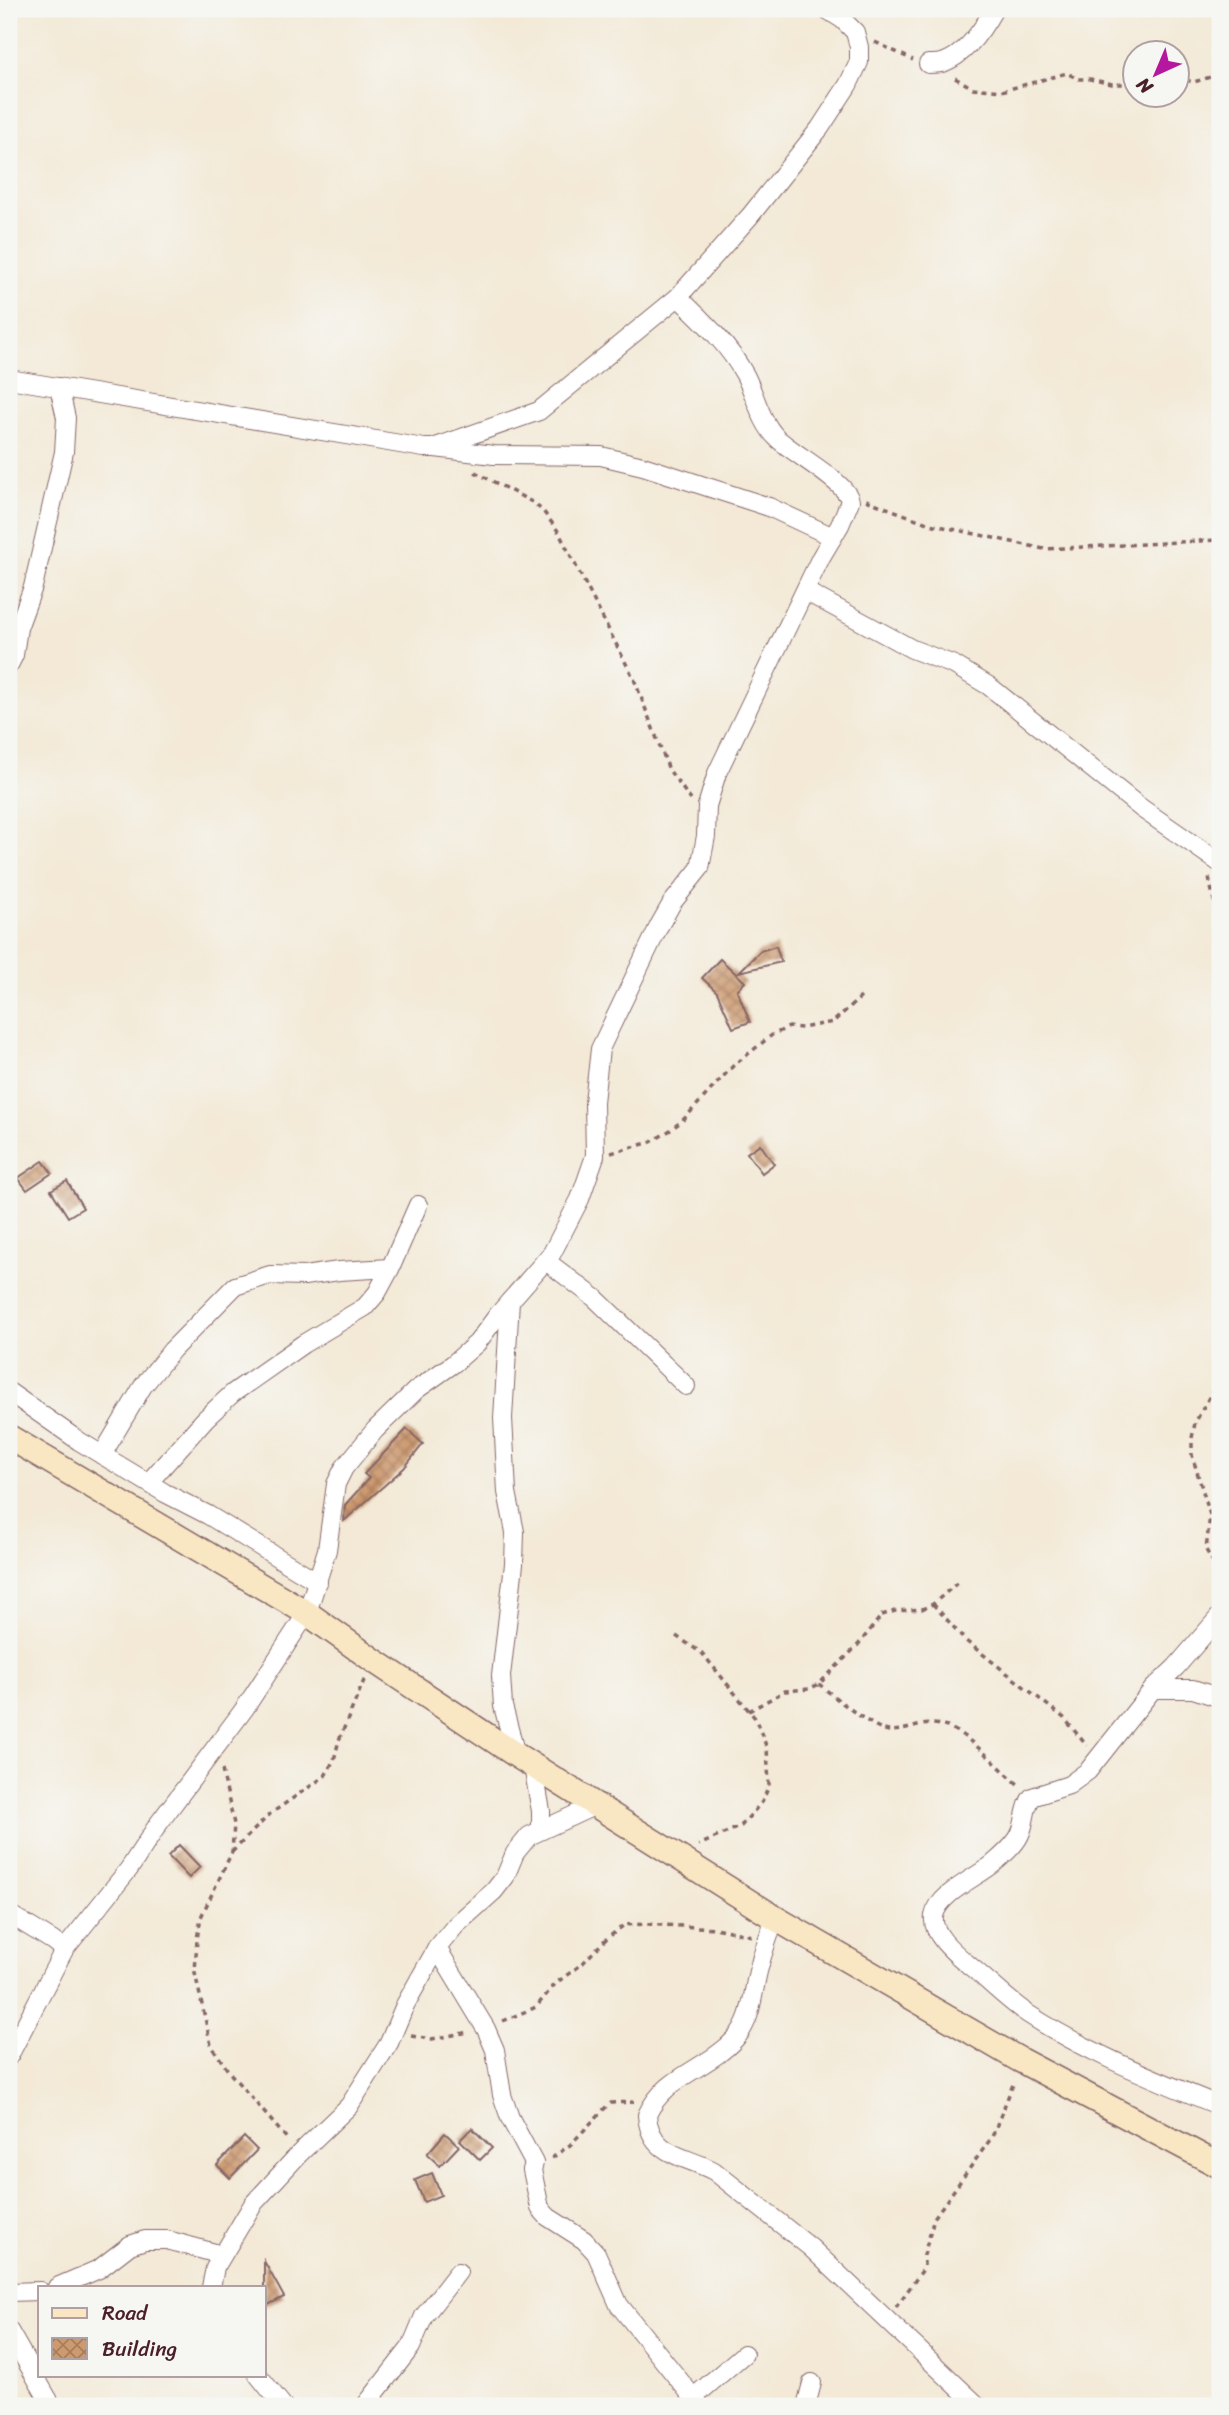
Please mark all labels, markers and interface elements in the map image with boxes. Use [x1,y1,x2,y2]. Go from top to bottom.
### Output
north arrow [1120,38,1190,108]
text: N [1128,69,1161,103]
legend [38,2286,266,2376]
text: Road [102,2294,149,2332]
text: Building [102,2330,178,2368]

